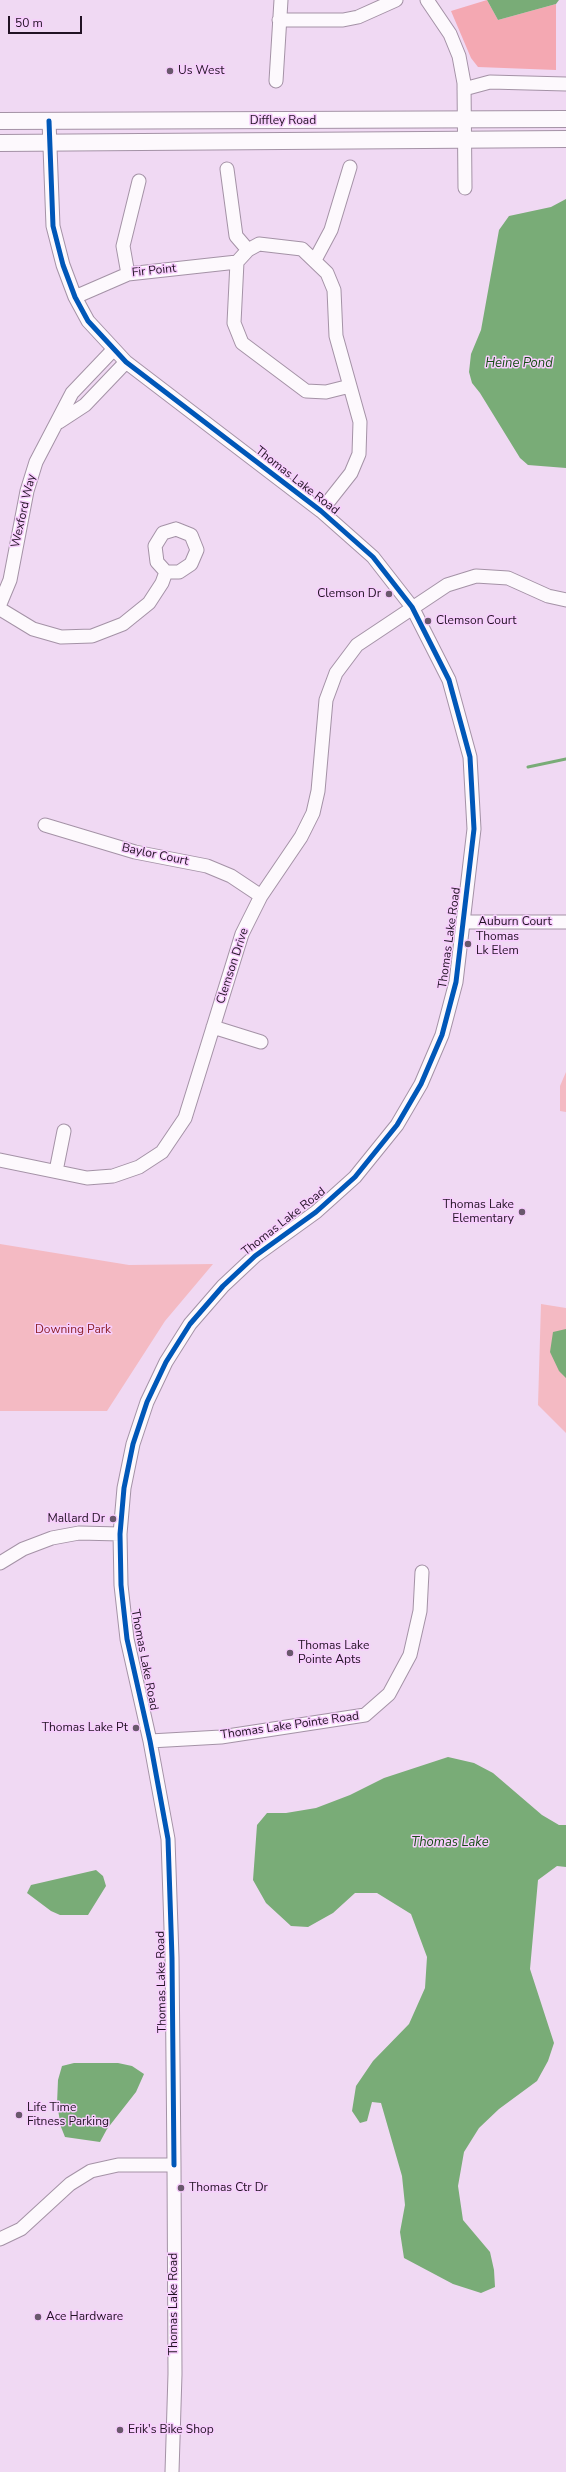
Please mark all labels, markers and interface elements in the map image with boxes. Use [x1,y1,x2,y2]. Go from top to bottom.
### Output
scale bar [10,8,84,34]
text: 50 m [15,15,43,31]
place label: Us West [178,64,224,78]
marker: Us West [165,66,175,76]
street label: Diffley Road [250,114,316,128]
street label: Fir Point [131,262,177,280]
water label: Heine Pond [485,356,553,372]
street label: Thomas Lake Road [252,444,342,518]
street label: Wexford Way [9,473,39,549]
place label: Clemson Dr [317,587,381,601]
marker: Clemson Dr [384,589,394,599]
place label: Clemson Court [436,614,516,628]
marker: Clemson Court [423,616,433,626]
street label: Baylor Court [120,841,190,869]
street label: Thomas Lake Road [436,886,464,990]
street label: Auburn Court [478,915,552,929]
street label: Clemson Drive [214,926,252,1006]
place label: Thomas Lk Elem [476,930,519,958]
marker: Thomas Lk Elem [463,939,473,949]
street label: Thomas Lake Road [239,1185,329,1259]
place label: Thomas Lake Elementary [443,1198,514,1226]
marker: Thomas Lake Elementary [517,1207,527,1217]
park label: Downing Park [35,1323,111,1337]
place label: Mallard Dr [47,1512,105,1526]
marker: Mallard Dr [108,1514,118,1524]
street label: Thomas Lake Road [127,1608,161,1712]
place label: Thomas Lake Pointe Apts [298,1639,369,1667]
marker: Thomas Lake Pointe Apts [285,1648,295,1658]
street label: Thomas Lake Pointe Road [220,1709,360,1743]
place label: Thomas Lake Pt [42,1721,128,1735]
marker: Thomas Lake Pt [131,1723,141,1733]
water label: Thomas Lake [411,1835,489,1851]
street label: Thomas Lake Road [154,1931,170,2033]
place label: Life Time Fitness Parking [27,2101,109,2129]
marker: Life Time Fitness Parking [14,2110,24,2120]
place label: Thomas Ctr Dr [189,2181,268,2195]
marker: Thomas Ctr Dr [176,2183,186,2193]
street label: Thomas Lake Road [167,2253,181,2355]
place label: Ace Hardware [46,2310,123,2324]
marker: Ace Hardware [33,2312,43,2322]
place label: Erik's Bike Shop [128,2423,214,2437]
marker: Erik's Bike Shop [115,2425,125,2435]

